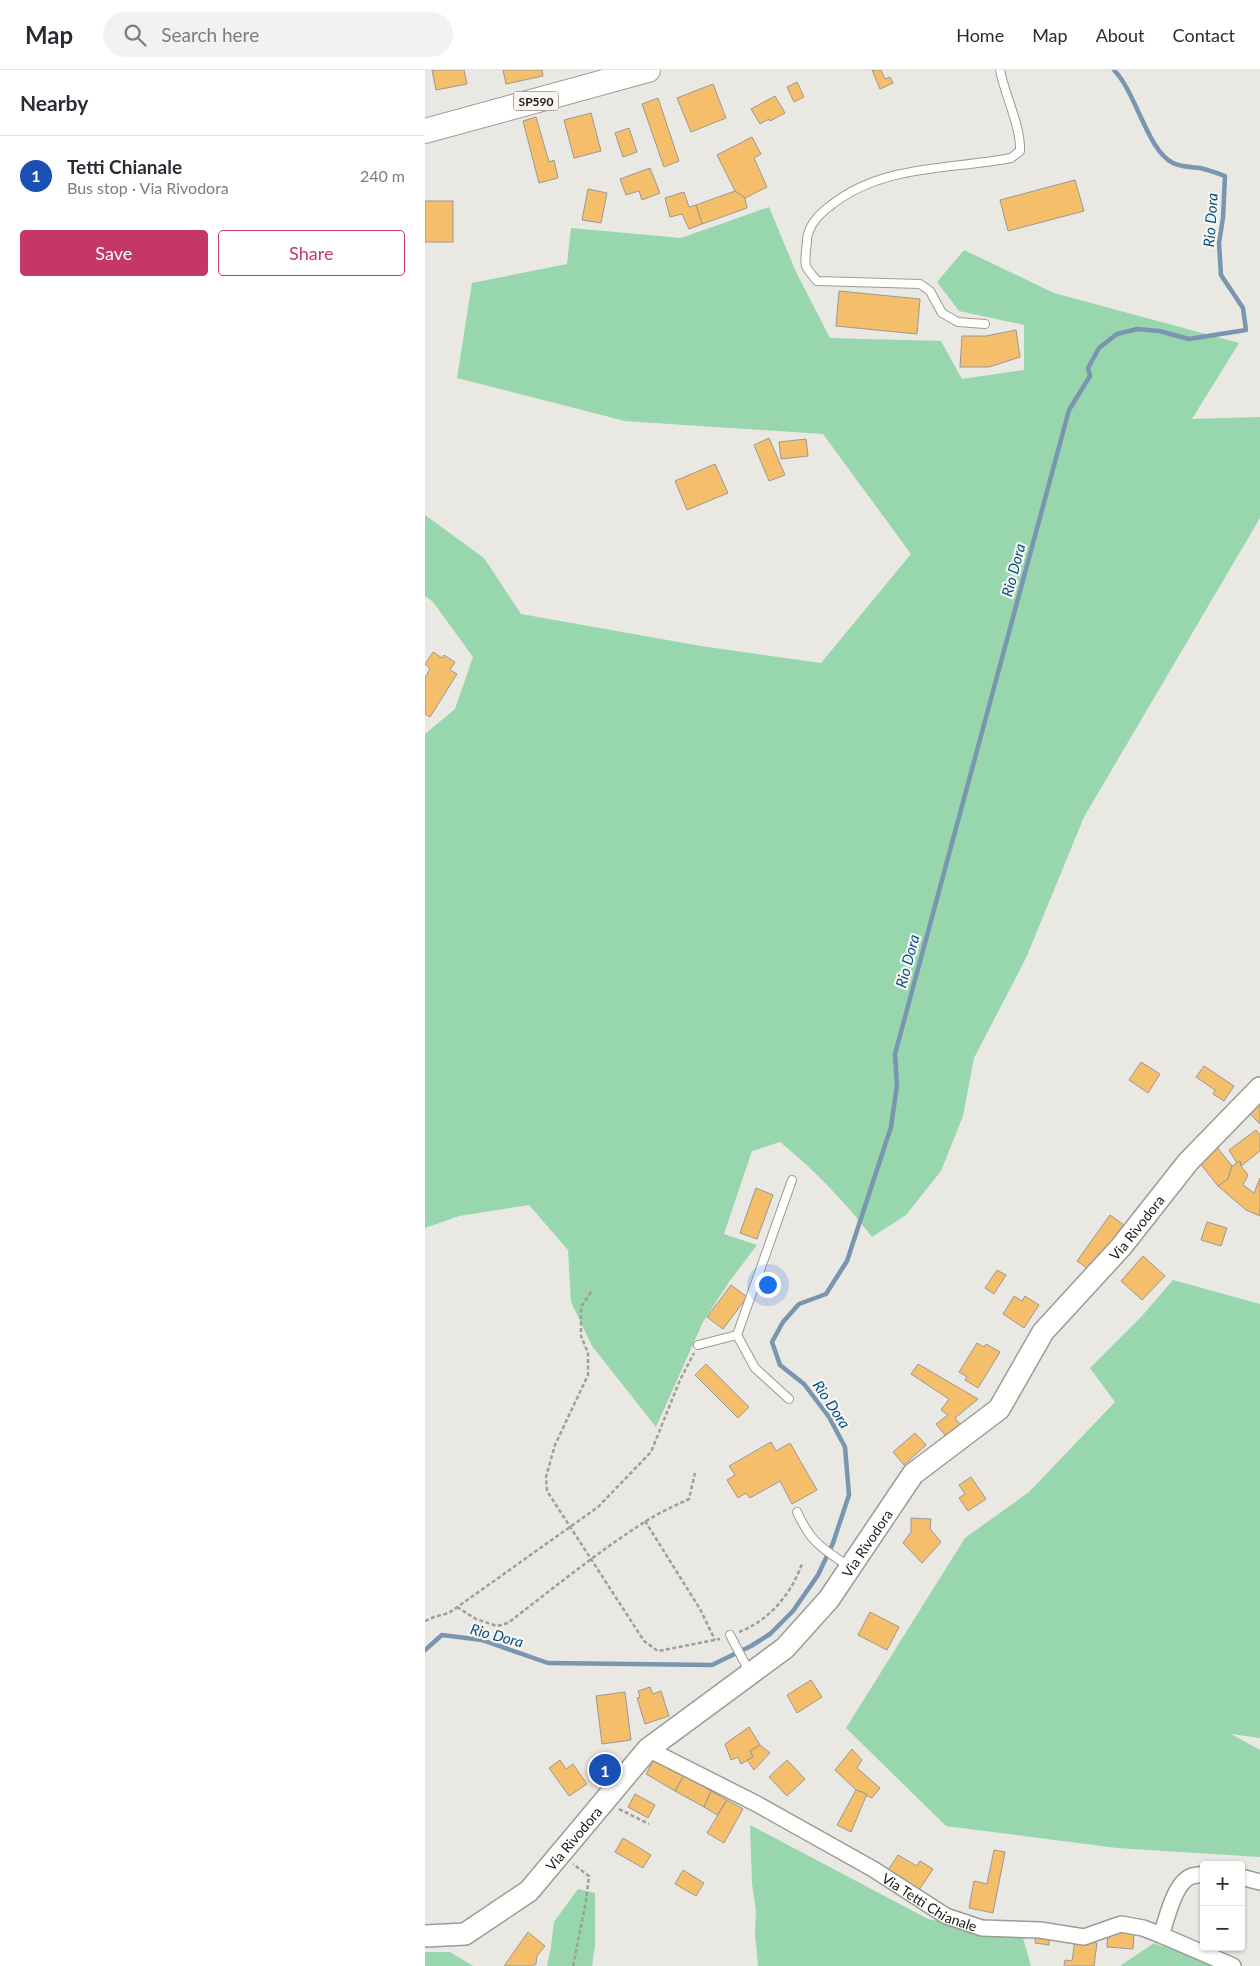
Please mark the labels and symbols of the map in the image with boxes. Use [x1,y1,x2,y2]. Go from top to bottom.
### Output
road number: SP590 [513,92,559,110]
water label: Rio Dora [1199,192,1221,248]
water label: Rio Dora [997,541,1029,598]
water label: Rio Dora [891,932,923,989]
street label: Via Rivodora [1105,1191,1167,1263]
your location [755,1272,781,1298]
water label: Rio Dora [809,1377,855,1432]
street label: Via Rivodora [838,1506,896,1580]
water label: Rio Dora [469,1619,526,1651]
pin: 1 [589,1751,621,1789]
street label: Via Rivodora [542,1803,605,1874]
street label: Via Tetti Chianale [879,1869,979,1934]

